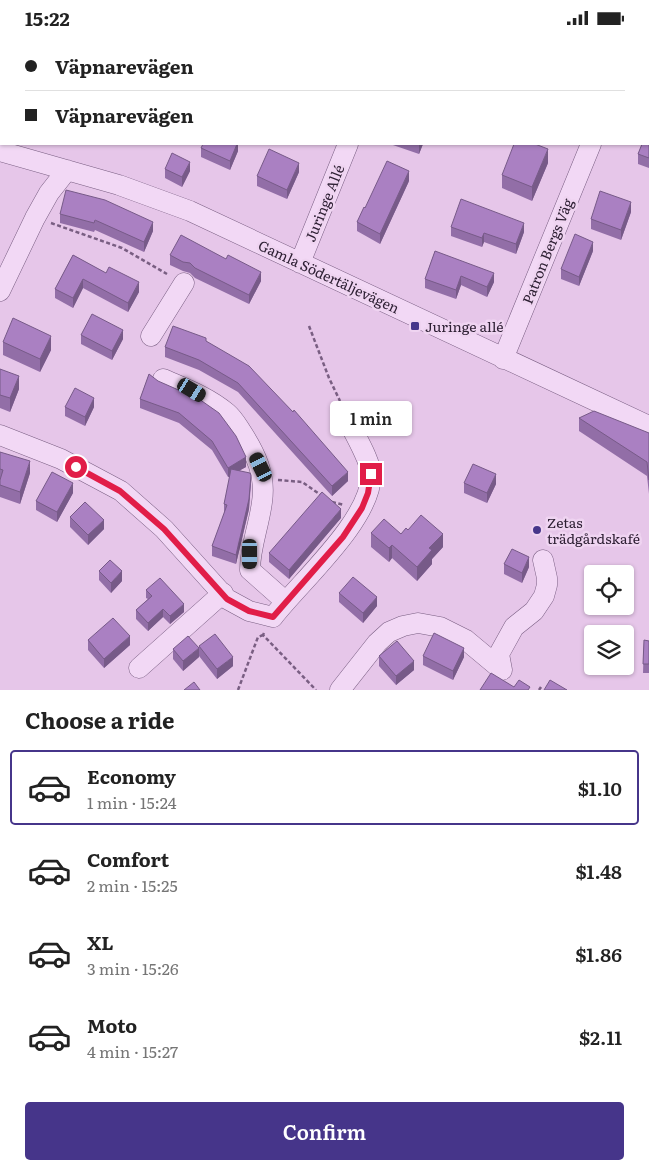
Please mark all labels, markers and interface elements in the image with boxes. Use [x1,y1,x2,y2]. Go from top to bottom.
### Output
text: 15:22 [25,4,70,32]
text: Väpnarevägen [55,52,194,80]
text: Väpnarevägen [55,101,194,129]
street label: Juringe Allé [300,162,348,244]
street label: Patron Bergs Väg [517,195,577,307]
street label: Gamla Södertäljevägen [255,234,403,318]
place label: Juringe allé [425,316,503,336]
marker: Juringe allé [409,320,421,332]
car [175,376,208,404]
callout: 1 min [330,401,412,437]
text: 1 min [350,406,392,430]
car [247,450,274,484]
route start [65,456,87,478]
route end [360,463,382,485]
place label: Zetas trädgårdskafé [547,512,640,548]
marker: Zetas trädgårdskafé [531,524,543,536]
car [242,539,257,569]
map controls [584,565,634,675]
button: locate [584,565,634,615]
button: layers [584,625,634,675]
text: Choose a ride [25,703,174,736]
text: Economy [87,762,176,790]
icon: car [27,765,72,810]
text: $1.10 [578,774,622,802]
text: 1 min · 15:24 [87,790,177,814]
text: Comfort [87,845,169,873]
icon: car [27,848,72,893]
text: $1.48 [576,857,622,885]
text: 2 min · 15:25 [87,873,178,897]
text: XL [87,928,114,956]
icon: car [27,931,72,976]
text: $1.86 [575,940,622,968]
text: 3 min · 15:26 [87,956,179,980]
text: Moto [87,1011,137,1039]
icon: car [27,1014,72,1059]
text: $2.11 [579,1023,622,1051]
text: 4 min · 15:27 [87,1039,178,1063]
button: Confirm [25,1102,624,1160]

